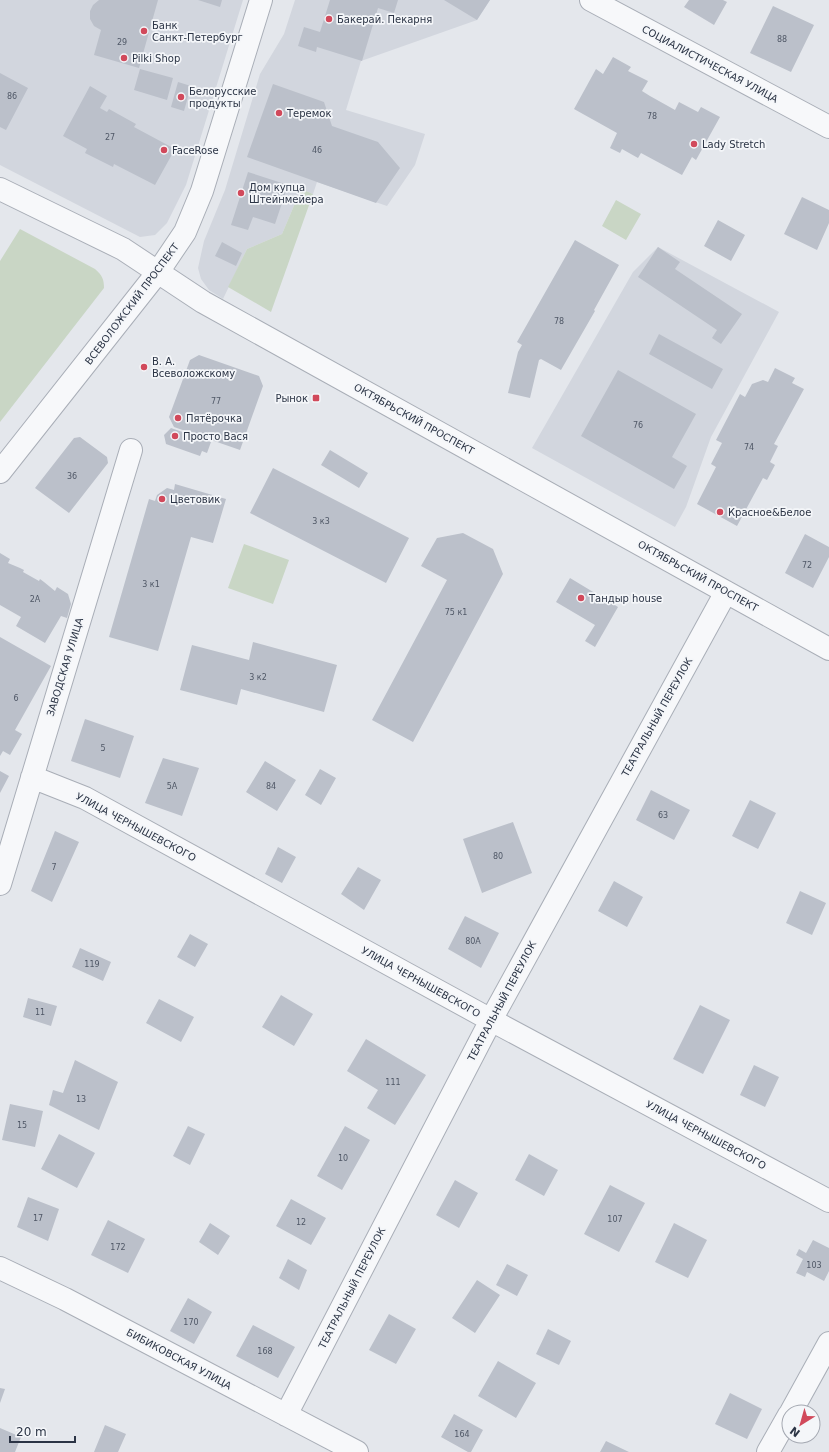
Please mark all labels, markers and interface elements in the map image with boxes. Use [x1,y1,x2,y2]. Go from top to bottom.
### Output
marker: Бакерай. Пекарня [324,14,334,24]
place label: Бакерай. Пекарня [337,14,432,25]
place label: Банк Санкт-Петербург [152,20,243,43]
street label: СОЦИАЛИСТИЧЕСКАЯ УЛИЦА [640,23,780,105]
marker: Банк Санкт-Петербург [139,26,149,36]
house number: 88 [777,35,787,44]
house number: 29 [117,38,127,47]
marker: Pilki Shop [119,53,129,63]
place label: Pilki Shop [132,53,180,64]
place label: Белорусские продукты [189,86,256,109]
house number: 86 [7,92,17,101]
marker: Белорусские продукты [176,92,186,102]
marker: Теремок [274,108,284,118]
place label: Теремок [286,108,331,119]
house number: 78 [647,112,657,121]
house number: 27 [105,133,115,142]
marker: Lady Stretch [689,139,699,149]
place label: Lady Stretch [702,139,765,150]
marker: FaceRose [159,145,169,155]
place label: FaceRose [172,145,219,156]
house number: 46 [312,146,322,155]
place label: Дом купца Штейнмейера [249,182,324,205]
marker: Дом купца Штейнмейера [236,188,246,198]
street label: ВСЕВОЛОЖСКИЙ ПРОСПЕКТ [82,240,182,367]
house number: 78 [554,317,564,326]
place label: В. А. Всеволожскому [152,356,235,379]
marker: В. А. Всеволожскому [139,362,149,372]
street label: ОКТЯБРЬСКИЙ ПРОСПЕКТ [352,380,477,457]
place label: Рынок [275,393,308,404]
marker: Рынок [311,393,321,403]
house number: 77 [211,397,221,406]
marker: Пятёрочка [173,413,183,423]
place label: Пятёрочка [186,413,242,424]
house number: 76 [633,421,643,430]
marker: Просто Вася [170,431,180,441]
place label: Просто Вася [183,431,248,442]
house number: 74 [744,443,754,452]
house number: 36 [67,472,77,481]
marker: Цветовик [157,494,167,504]
place label: Цветовик [170,494,220,505]
marker: Красное&Белое [715,507,725,517]
place label: Красное&Белое [728,507,811,518]
house number: 3 к3 [312,517,330,526]
street label: ОКТЯБРЬСКИЙ ПРОСПЕКТ [636,537,761,614]
house number: 72 [802,561,812,570]
house number: 3 к1 [142,580,160,589]
marker: Тандыр house [576,593,586,603]
place label: Тандыр house [588,593,662,604]
house number: 2А [30,595,41,604]
house number: 75 к1 [445,608,467,617]
street label: ЗАВОДСКАЯ УЛИЦА [45,616,85,718]
street label: ТЕАТРАЛЬНЫЙ ПЕРЕУЛОК [618,655,694,779]
house number: 3 к2 [249,673,267,682]
house number: 6 [13,694,19,703]
house number: 5 [100,744,106,753]
house number: 5А [167,782,178,791]
house number: 84 [266,782,276,791]
street label: УЛИЦА ЧЕРНЫШЕВСКОГО [74,791,198,863]
house number: 63 [658,811,668,820]
house number: 80 [493,852,503,861]
house number: 7 [51,863,57,872]
house number: 80А [465,937,481,946]
street label: ТЕАТРАЛЬНЫЙ ПЕРЕУЛОК [464,939,538,1064]
street label: УЛИЦА ЧЕРНЫШЕВСКОГО [360,945,482,1019]
house number: 119 [84,960,100,969]
house number: 11 [35,1008,45,1017]
house number: 111 [385,1078,401,1087]
house number: 13 [76,1095,86,1104]
street label: УЛИЦА ЧЕРНЫШЕВСКОГО [644,1099,768,1171]
house number: 15 [17,1121,27,1130]
house number: 10 [338,1154,348,1163]
house number: 17 [33,1214,43,1223]
house number: 107 [607,1215,623,1224]
house number: 12 [296,1218,306,1227]
street label: ТЕАТРАЛЬНЫЙ ПЕРЕУЛОК [315,1225,387,1351]
house number: 172 [110,1243,126,1252]
house number: 103 [806,1261,822,1270]
house number: 170 [183,1318,199,1327]
street label: БИБИКОВСКАЯ УЛИЦА [125,1327,233,1391]
house number: 168 [257,1347,273,1356]
north arrow [781,1404,821,1444]
scale bar [10,1418,75,1444]
text: N [788,1424,803,1440]
text: 20 m [16,1425,47,1439]
house number: 164 [454,1430,470,1439]

